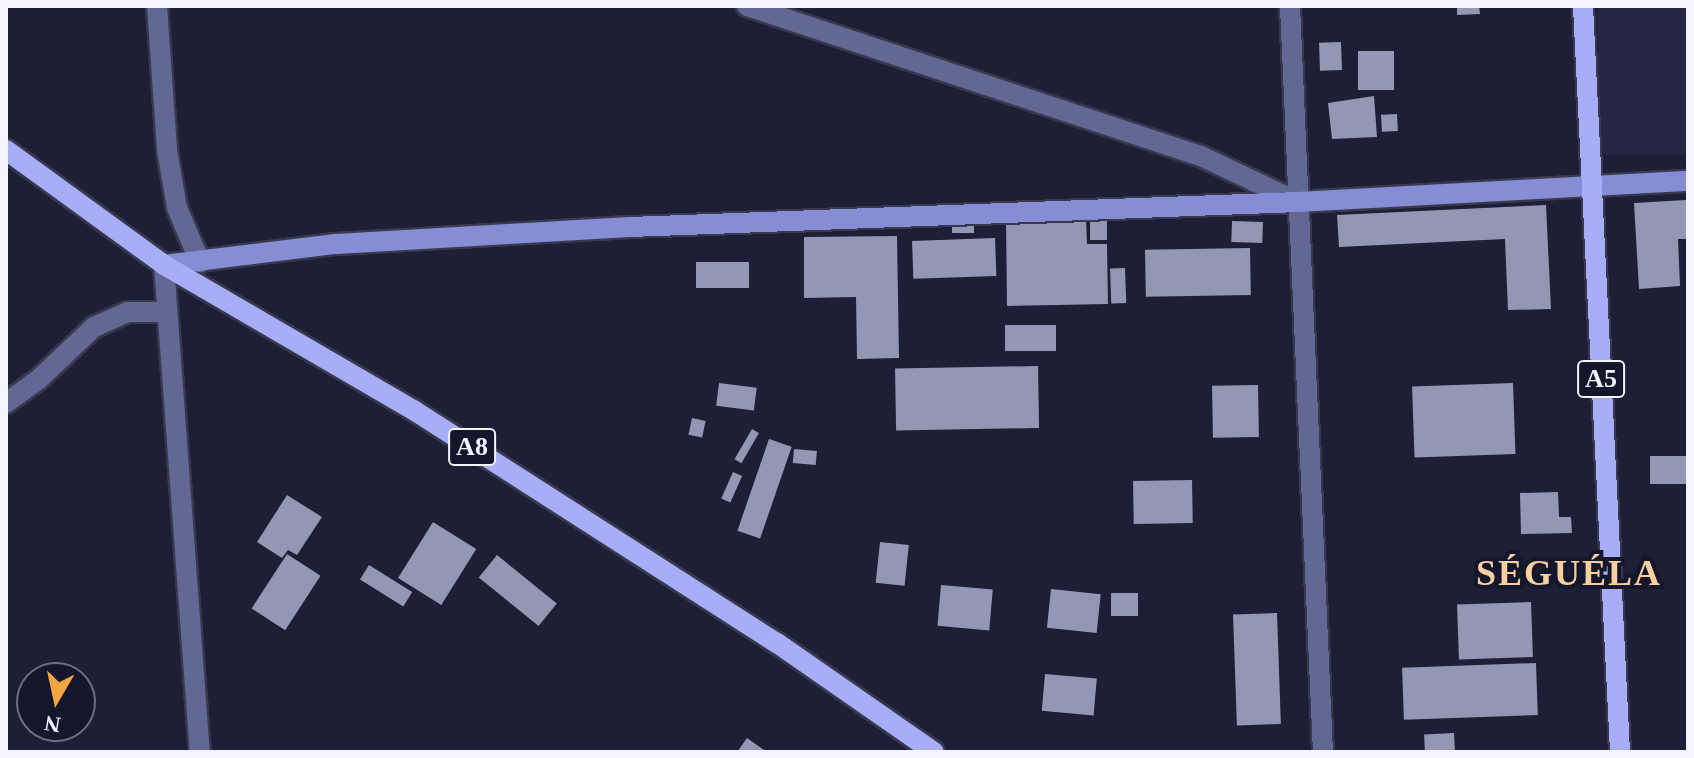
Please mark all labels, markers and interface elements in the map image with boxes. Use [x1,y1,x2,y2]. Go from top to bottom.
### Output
road number: A5 [1577,357,1625,401]
road number: A8 [448,425,496,469]
district label: SÉGUÉLA [1476,552,1662,596]
north arrow [16,662,96,742]
text: N [43,711,62,738]

